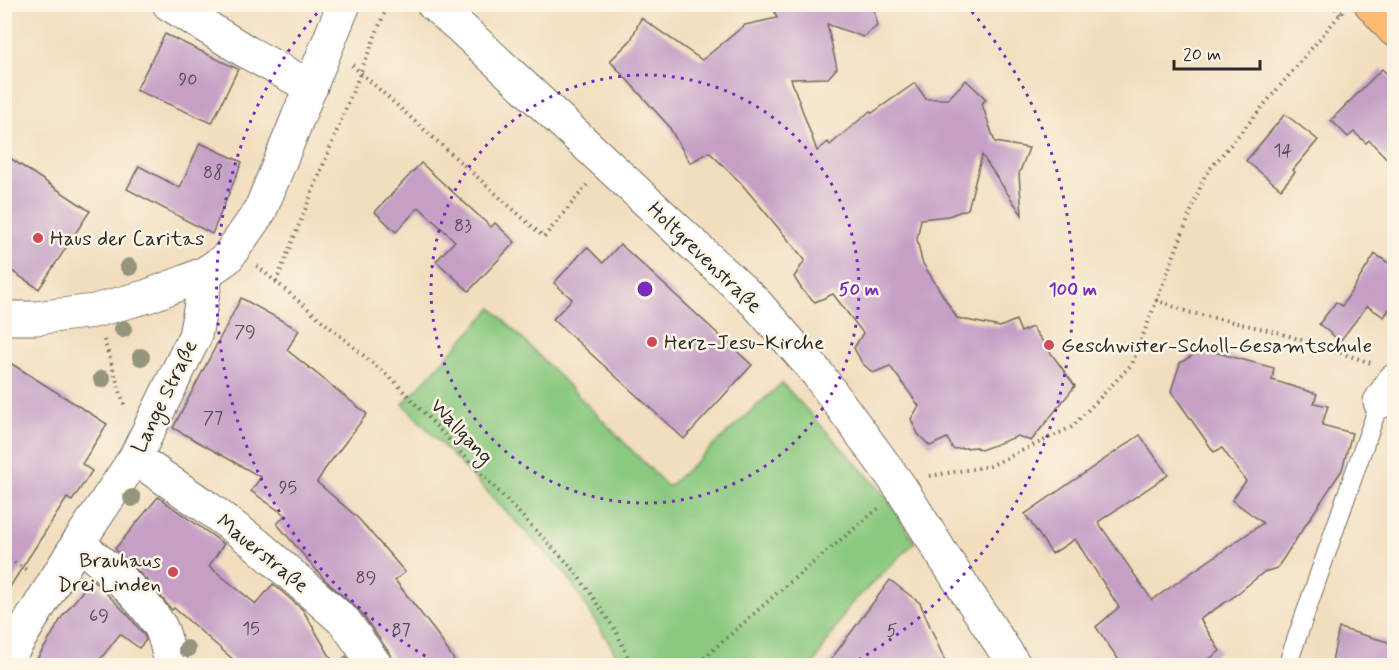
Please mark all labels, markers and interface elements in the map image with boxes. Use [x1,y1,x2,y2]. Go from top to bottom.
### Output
scale bar [1174,33,1260,71]
text: 20 m [1183,43,1221,67]
house number: 90 [178,68,198,92]
house number: 14 [1274,139,1293,163]
house number: 88 [203,161,223,185]
street label: Holtgrevenstraße [641,196,768,320]
house number: 83 [454,214,472,238]
place label: Haus der Caritas [50,225,204,253]
marker: Haus der Caritas [31,231,45,245]
text: 50 m [839,278,879,302]
text: 100 m [1049,278,1097,302]
centre of rings [635,279,655,299]
house number: 79 [234,320,256,344]
place label: Herz-Jesu-Kirche [664,329,824,357]
place label: Geschwister-Scholl-Gesamtschule [1061,332,1372,360]
street label: Lange Straße [125,335,205,458]
marker: Herz-Jesu-Kirche [645,335,659,349]
marker: Geschwister-Scholl-Gesamtschule [1042,338,1056,352]
street label: Wallgang [423,393,499,471]
house number: 77 [203,406,223,430]
house number: 95 [279,476,297,500]
street label: Mauerstraße [210,508,314,600]
place label: Brauhaus Drei Linden [58,547,161,599]
marker: Brauhaus Drei Linden [166,565,180,579]
house number: 89 [356,566,376,590]
house number: 69 [89,604,109,628]
house number: 15 [242,617,260,641]
house number: 87 [391,618,411,642]
house number: 5 [887,619,898,643]

